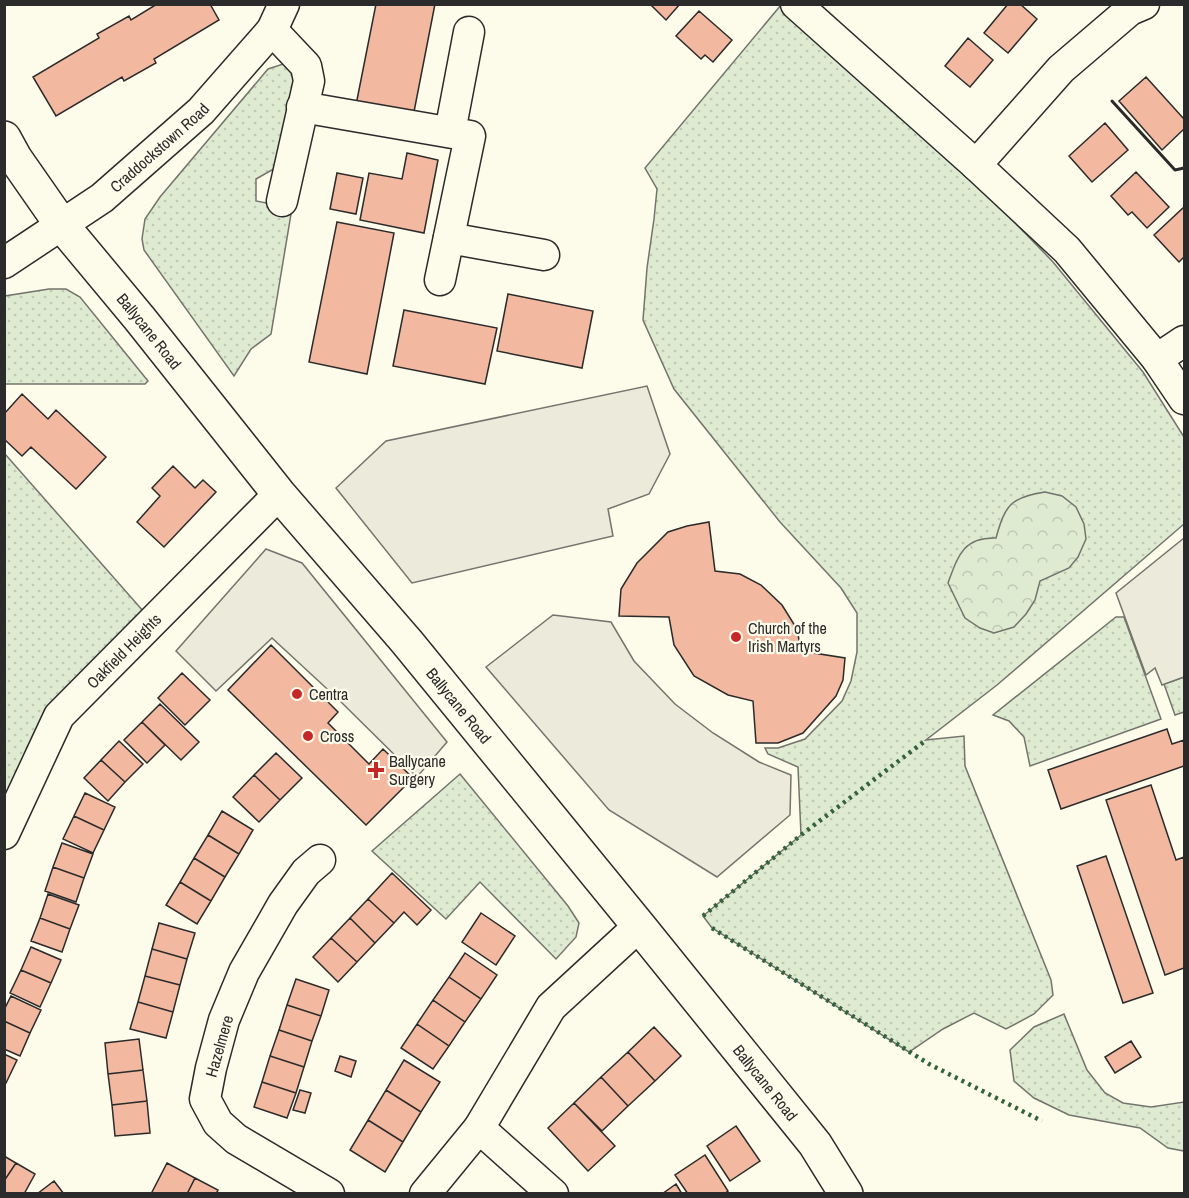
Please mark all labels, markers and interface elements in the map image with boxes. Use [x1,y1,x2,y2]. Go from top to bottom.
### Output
street label: Craddockstown Road [105,98,214,197]
street label: Ballycane Road [112,288,187,374]
street label: Oakfield Heights [81,608,166,693]
place label: Church of the Irish Martyrs [748,617,827,657]
marker: Church of the Irish Martyrs [729,630,743,644]
street label: Ballycane Road [421,663,496,748]
place label: Centra [309,683,349,705]
marker: Centra [290,687,304,701]
place label: Cross [320,725,354,747]
marker: Cross [301,729,315,743]
place label: Ballycane Surgery [389,750,446,790]
marker: Ballycane Surgery [367,761,385,779]
street label: Hazelmere [200,1012,238,1080]
street label: Ballycane Road [728,1040,803,1125]

